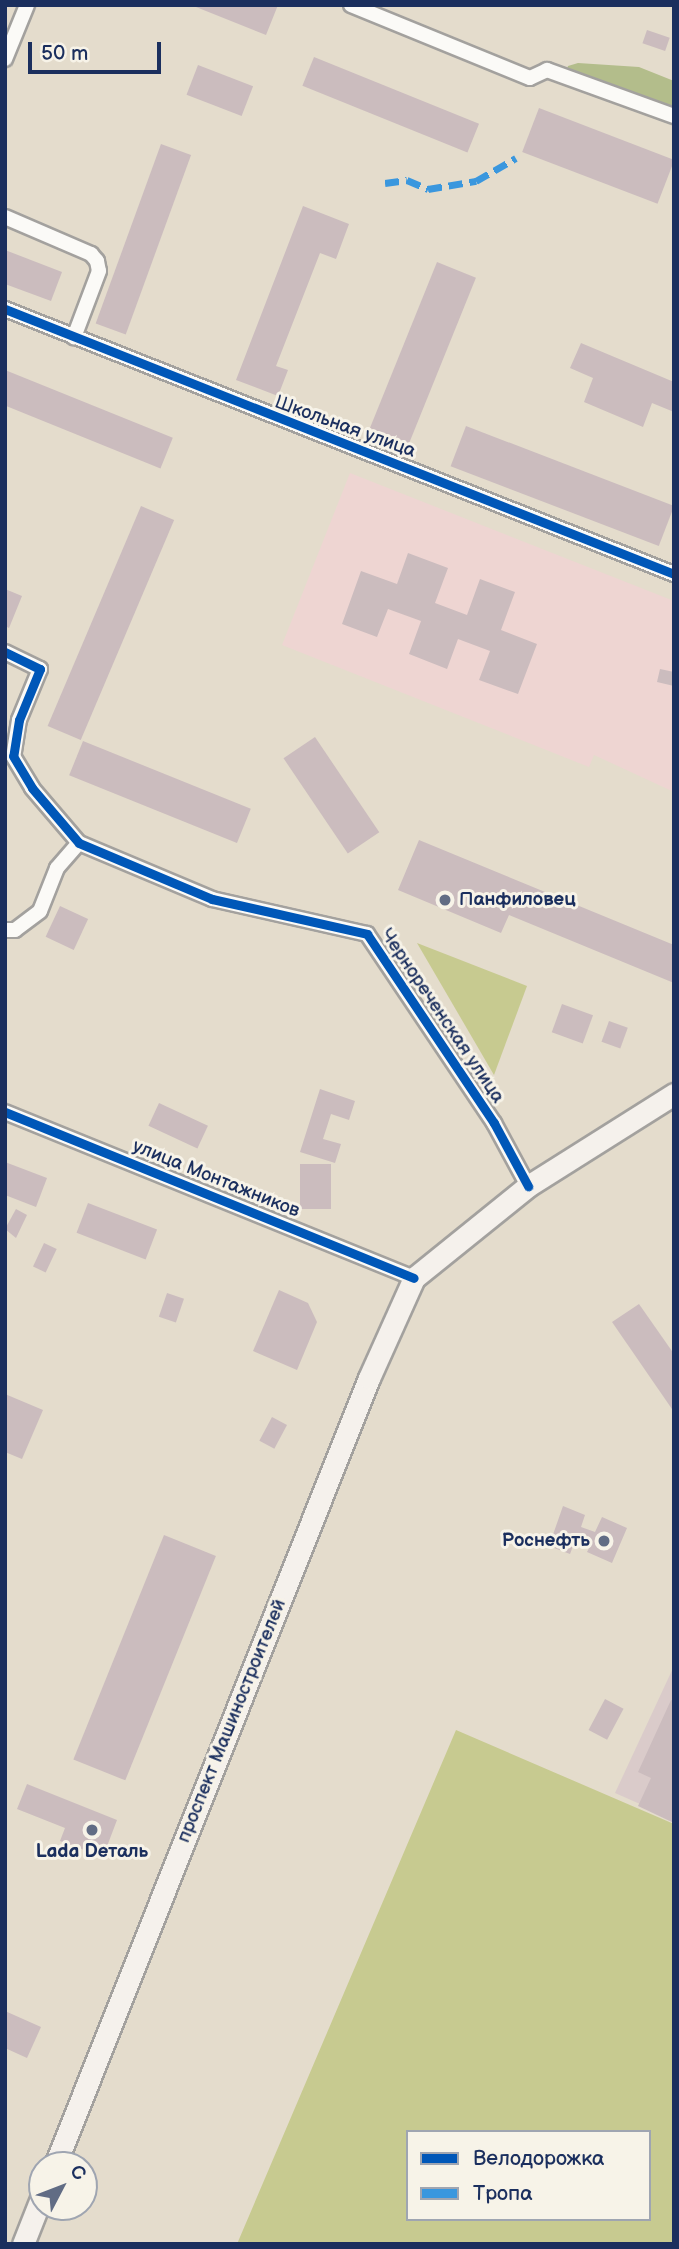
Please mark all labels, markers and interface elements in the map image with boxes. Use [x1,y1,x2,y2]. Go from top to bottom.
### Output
scale bar [32,28,164,72]
text: 50 m [41,41,88,66]
street label: Школьная улица [271,391,419,463]
place label: Панфиловец [459,889,576,911]
marker: Панфиловец [437,892,453,908]
street label: Чернореченская улица [375,924,509,1108]
street label: улица Монтажников [129,1135,303,1223]
place label: Роснефть [502,1530,590,1552]
marker: Роснефть [596,1533,612,1549]
street label: проспект Машиностроителей [173,1596,291,1846]
marker: Lada Dеталь [84,1822,100,1838]
place label: Lada Dеталь [36,1841,148,1863]
legend [406,2130,651,2221]
text: Велодорожка [473,2146,604,2171]
north arrow [28,2151,98,2221]
text: С [65,2160,90,2186]
text: Тропа [473,2181,533,2206]

